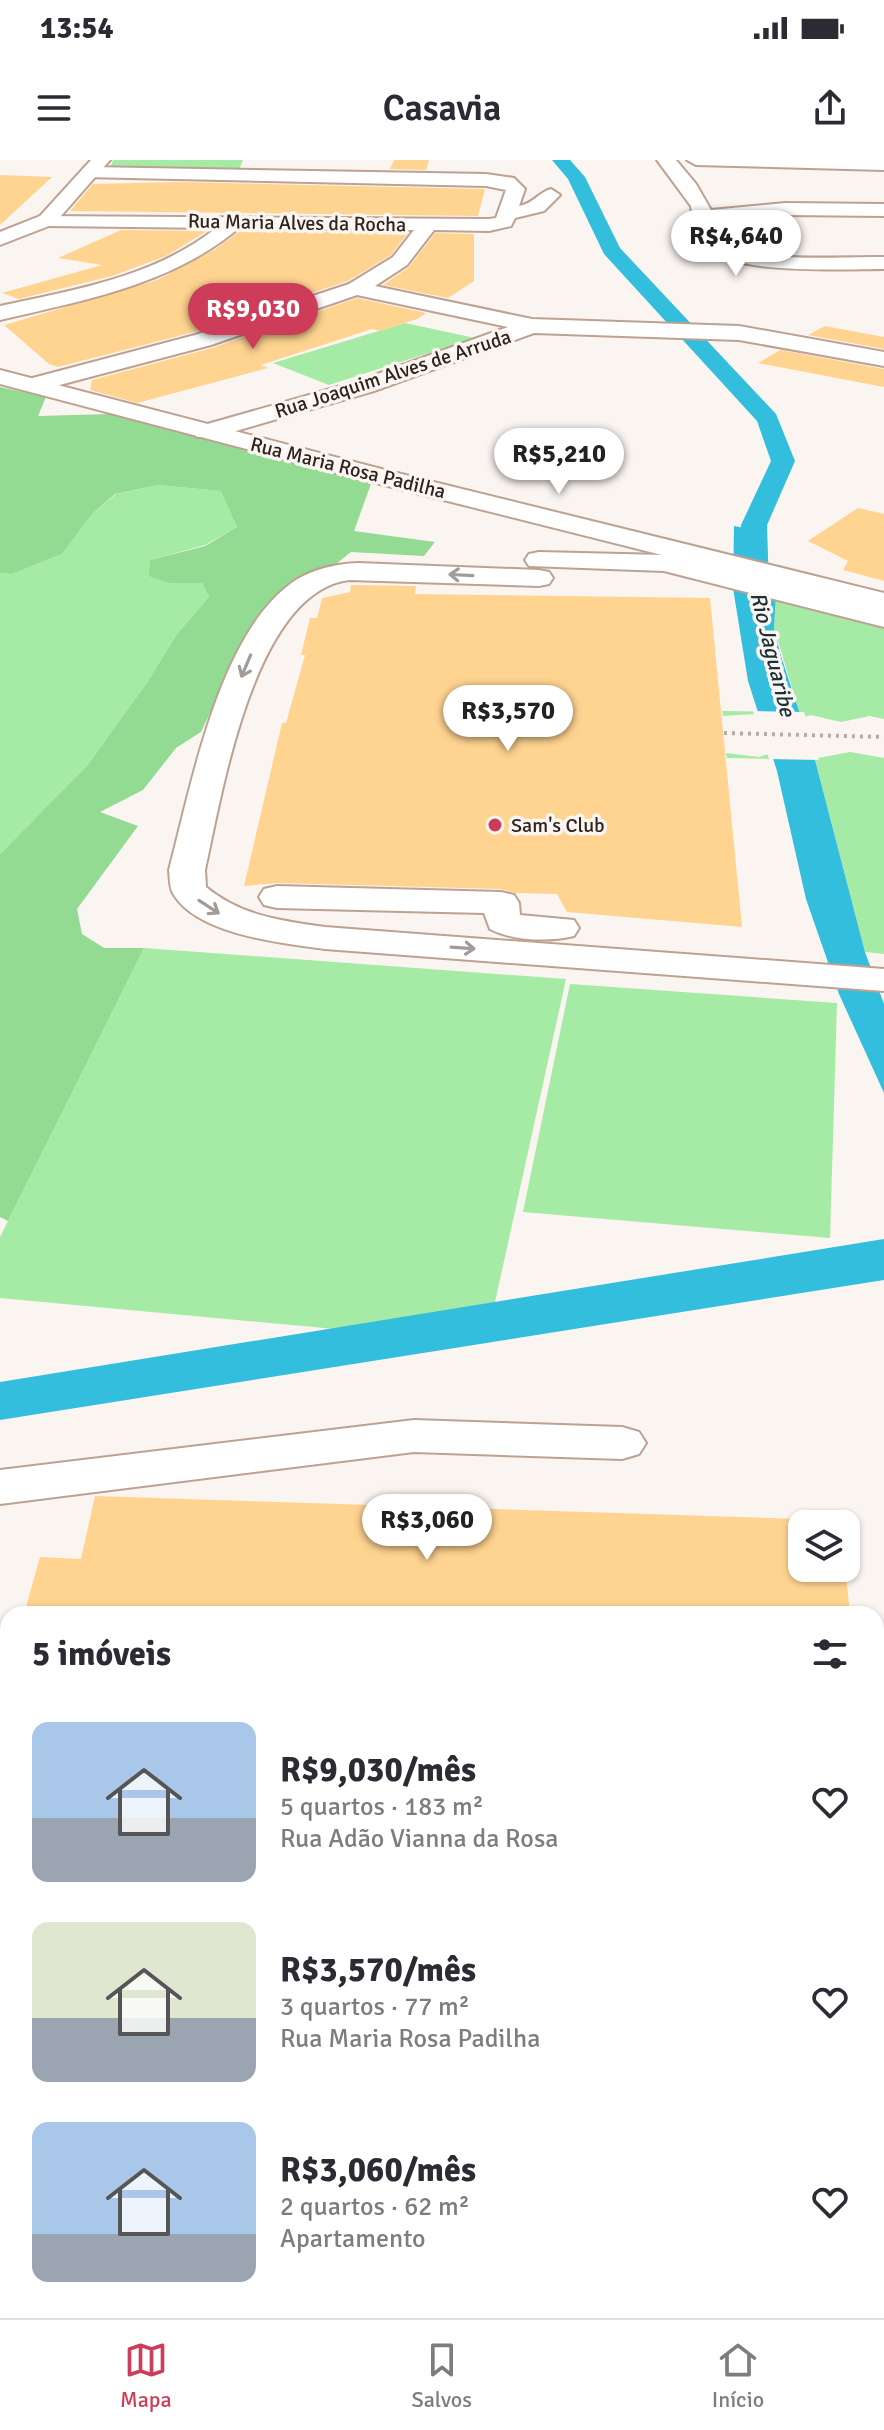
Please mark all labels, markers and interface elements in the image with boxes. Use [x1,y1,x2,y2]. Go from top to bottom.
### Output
text: 13:54 [40,10,114,47]
icon: menu [32,86,76,130]
text: Casavia [383,86,501,131]
icon: share [808,86,852,130]
street label: Rua Maria Alves da Rocha [188,209,406,237]
pin: R$4,640 [662,210,810,278]
text: R$4,640 [689,220,783,252]
pin: R$9,030 [179,283,327,351]
text: R$9,030 [206,293,300,325]
street label: Rua Joaquim Alves de Arruda [272,324,514,424]
pin: R$5,210 [485,428,633,496]
street label: Rua Maria Rosa Padilha [248,432,448,504]
text: R$5,210 [512,438,606,470]
one-way arrow [448,567,475,582]
water label: Rio Jaguaribe [744,589,802,720]
one-way arrow [238,653,253,678]
pin: R$3,570 [434,685,582,753]
text: R$3,570 [461,695,555,727]
place label: Sam's Club [511,813,605,838]
marker: Sam's Club [486,816,504,834]
one-way arrow [198,898,220,915]
one-way arrow [449,941,476,956]
pin: R$3,060 [353,1494,501,1562]
text: R$3,060 [380,1504,474,1536]
map controls [788,1510,860,1582]
button: layers [788,1510,860,1582]
icon: filters [808,1632,852,1676]
text: 5 imóveis [32,1633,171,1675]
text: R$9,030/mês [280,1749,476,1791]
icon: home [96,1754,192,1850]
icon: heart [808,1780,852,1824]
text: 5 quartos · 183 m² [280,1791,484,1823]
text: Rua Adão Vianna da Rosa [280,1823,558,1855]
text: R$3,570/mês [280,1949,476,1991]
icon: home [96,1954,192,2050]
icon: heart [808,1980,852,2024]
text: 3 quartos · 77 m² [280,1991,470,2023]
text: Rua Maria Rosa Padilha [280,2023,540,2055]
text: R$3,060/mês [280,2149,476,2191]
icon: home [96,2154,192,2250]
icon: heart [808,2180,852,2224]
text: 2 quartos · 62 m² [280,2191,470,2223]
text: Apartamento [280,2223,426,2255]
tab: Mapa [120,2338,172,2413]
tab: Salvos [411,2338,472,2413]
tab: Início [712,2338,764,2413]

